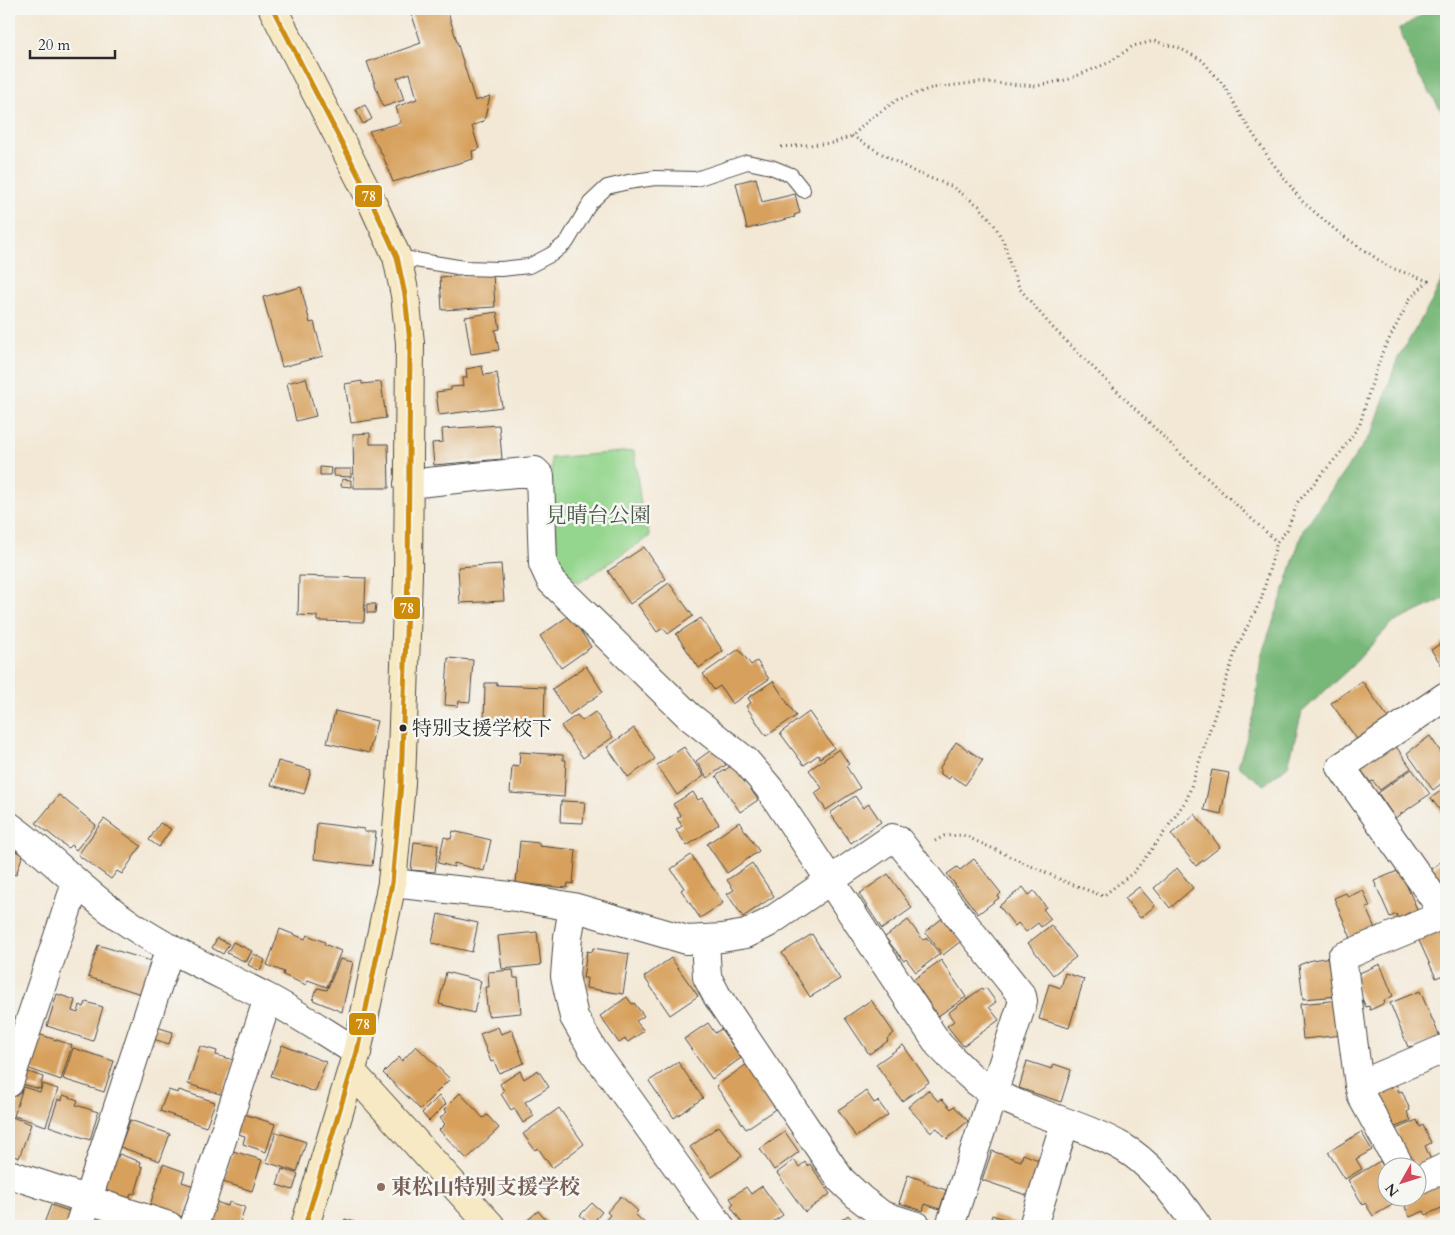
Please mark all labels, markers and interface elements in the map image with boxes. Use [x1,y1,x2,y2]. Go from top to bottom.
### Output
scale bar [30,28,115,60]
text: 20 m [38,35,70,55]
line badge: 78 [354,184,383,208]
text: 78 [362,187,376,206]
park label: 見晴台公園 [546,501,651,530]
line badge: 78 [393,596,421,620]
text: 78 [400,599,414,618]
place label: 特別支援学校下 [412,715,552,742]
marker: 特別支援学校下 [398,723,408,733]
line badge: 78 [348,1012,377,1036]
text: 78 [356,1015,370,1034]
north arrow [1378,1158,1428,1208]
place label: 東松山特別支援学校 [391,1173,580,1202]
text: N [1381,1179,1403,1201]
marker: 東松山特別支援学校 [375,1181,387,1193]

